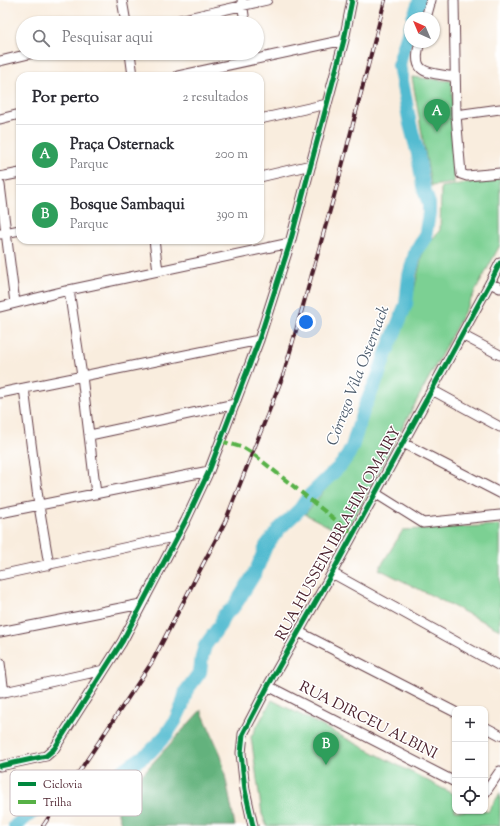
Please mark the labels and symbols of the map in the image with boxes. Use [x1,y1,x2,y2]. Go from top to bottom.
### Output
north arrow [404,12,440,48]
pin: A [424,99,450,132]
water label: Córrego Vila Osternack [322,303,396,449]
your location [296,312,316,332]
street label: RUA HUSSEIN IBRAHIM OMAIRY [271,423,407,645]
street label: RUA DIRCEU ALBINI [296,678,440,764]
pin: B [313,732,339,765]
legend [10,770,142,816]
text: Ciclovia [43,777,82,793]
text: Trilha [43,795,72,811]

